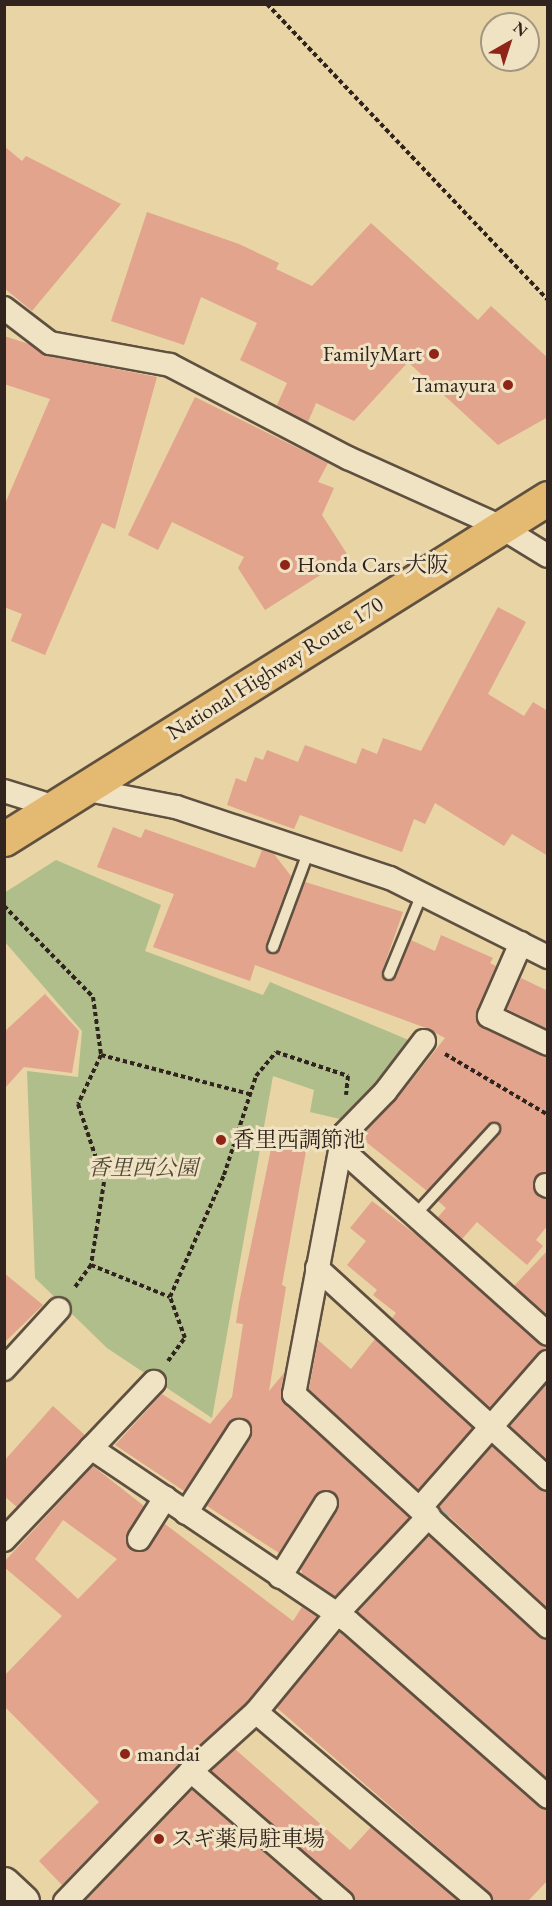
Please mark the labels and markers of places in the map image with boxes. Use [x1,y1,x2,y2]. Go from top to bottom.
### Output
place label: FamilyMart [323,341,422,367]
marker: FamilyMart [427,347,441,361]
place label: Tamayura [412,372,496,398]
marker: Tamayura [501,378,515,392]
place label: Honda Cars 大阪 [297,552,449,578]
marker: Honda Cars 大阪 [278,558,292,572]
place label: 香里西調節池 [233,1127,365,1153]
marker: 香里西調節池 [214,1133,228,1147]
place label: mandai [137,1741,200,1767]
marker: mandai [118,1747,132,1761]
place label: スギ薬局駐車場 [171,1826,325,1852]
marker: スギ薬局駐車場 [152,1832,166,1846]

